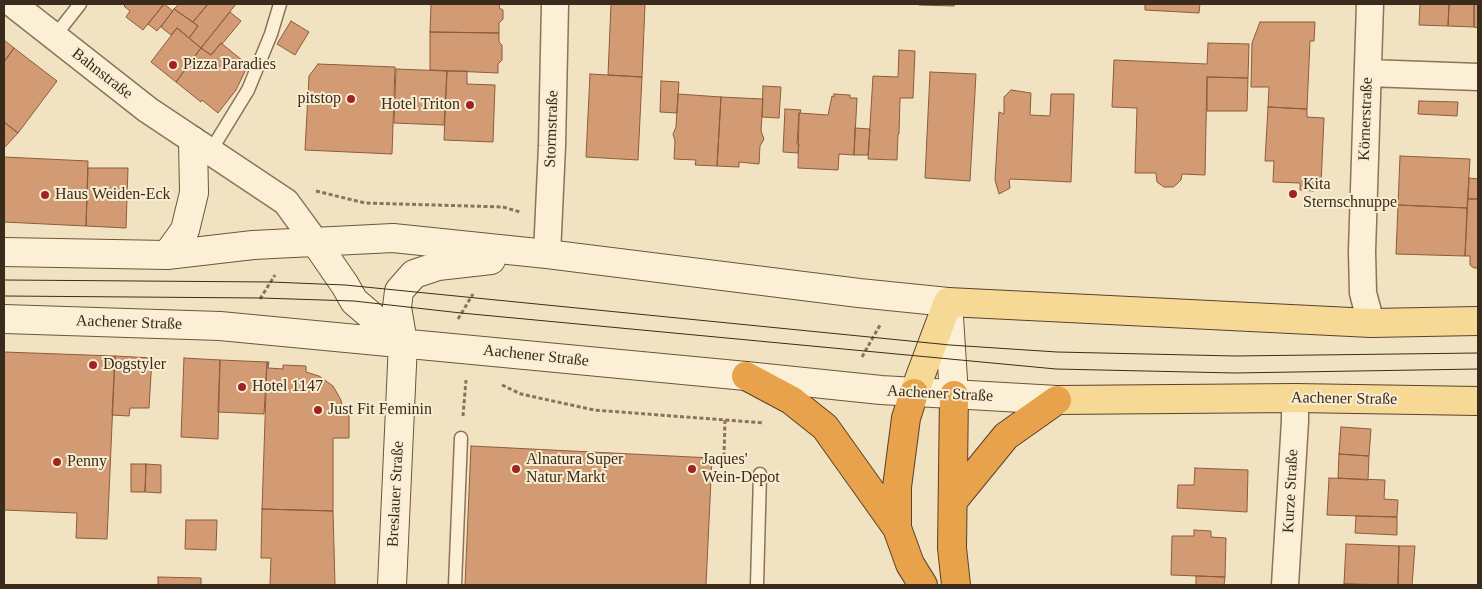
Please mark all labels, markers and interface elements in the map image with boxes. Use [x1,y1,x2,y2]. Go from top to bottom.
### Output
street label: Bahnstraße [68,44,136,104]
place label: Pizza Paradies [183,55,276,75]
marker: Pizza Paradies [167,59,179,71]
street label: Körnerstraße [1355,77,1377,161]
place label: pitstop [297,89,341,109]
street label: Stormstraße [541,90,563,168]
marker: pitstop [345,93,357,105]
place label: Hotel Triton [381,95,460,115]
marker: Hotel Triton [464,99,476,111]
place label: Kita Sternschnuppe [1303,175,1397,213]
place label: Haus Weiden-Eck [55,185,171,205]
marker: Kita Sternschnuppe [1287,188,1299,200]
marker: Haus Weiden-Eck [39,189,51,201]
street label: Aachener Straße [76,312,182,334]
street label: Aachener Straße [482,341,590,371]
place label: Dogstyler [103,355,166,375]
marker: Dogstyler [87,359,99,371]
place label: Hotel 1147 [252,377,323,397]
marker: Hotel 1147 [236,381,248,393]
street label: Aachener Straße [886,382,994,406]
street label: Aachener Straße [1291,388,1397,410]
place label: Just Fit Feminin [328,400,432,420]
marker: Just Fit Feminin [312,404,324,416]
street label: Breslauer Straße [384,440,408,548]
street label: Kurze Straße [1279,449,1303,533]
place label: Alnatura Super Natur Markt [526,450,623,488]
place label: Jaques' Wein-Depot [702,450,780,488]
place label: Penny [67,452,107,472]
marker: Penny [51,456,63,468]
marker: Alnatura Super Natur Markt [510,463,522,475]
marker: Jaques' Wein-Depot [686,463,698,475]

